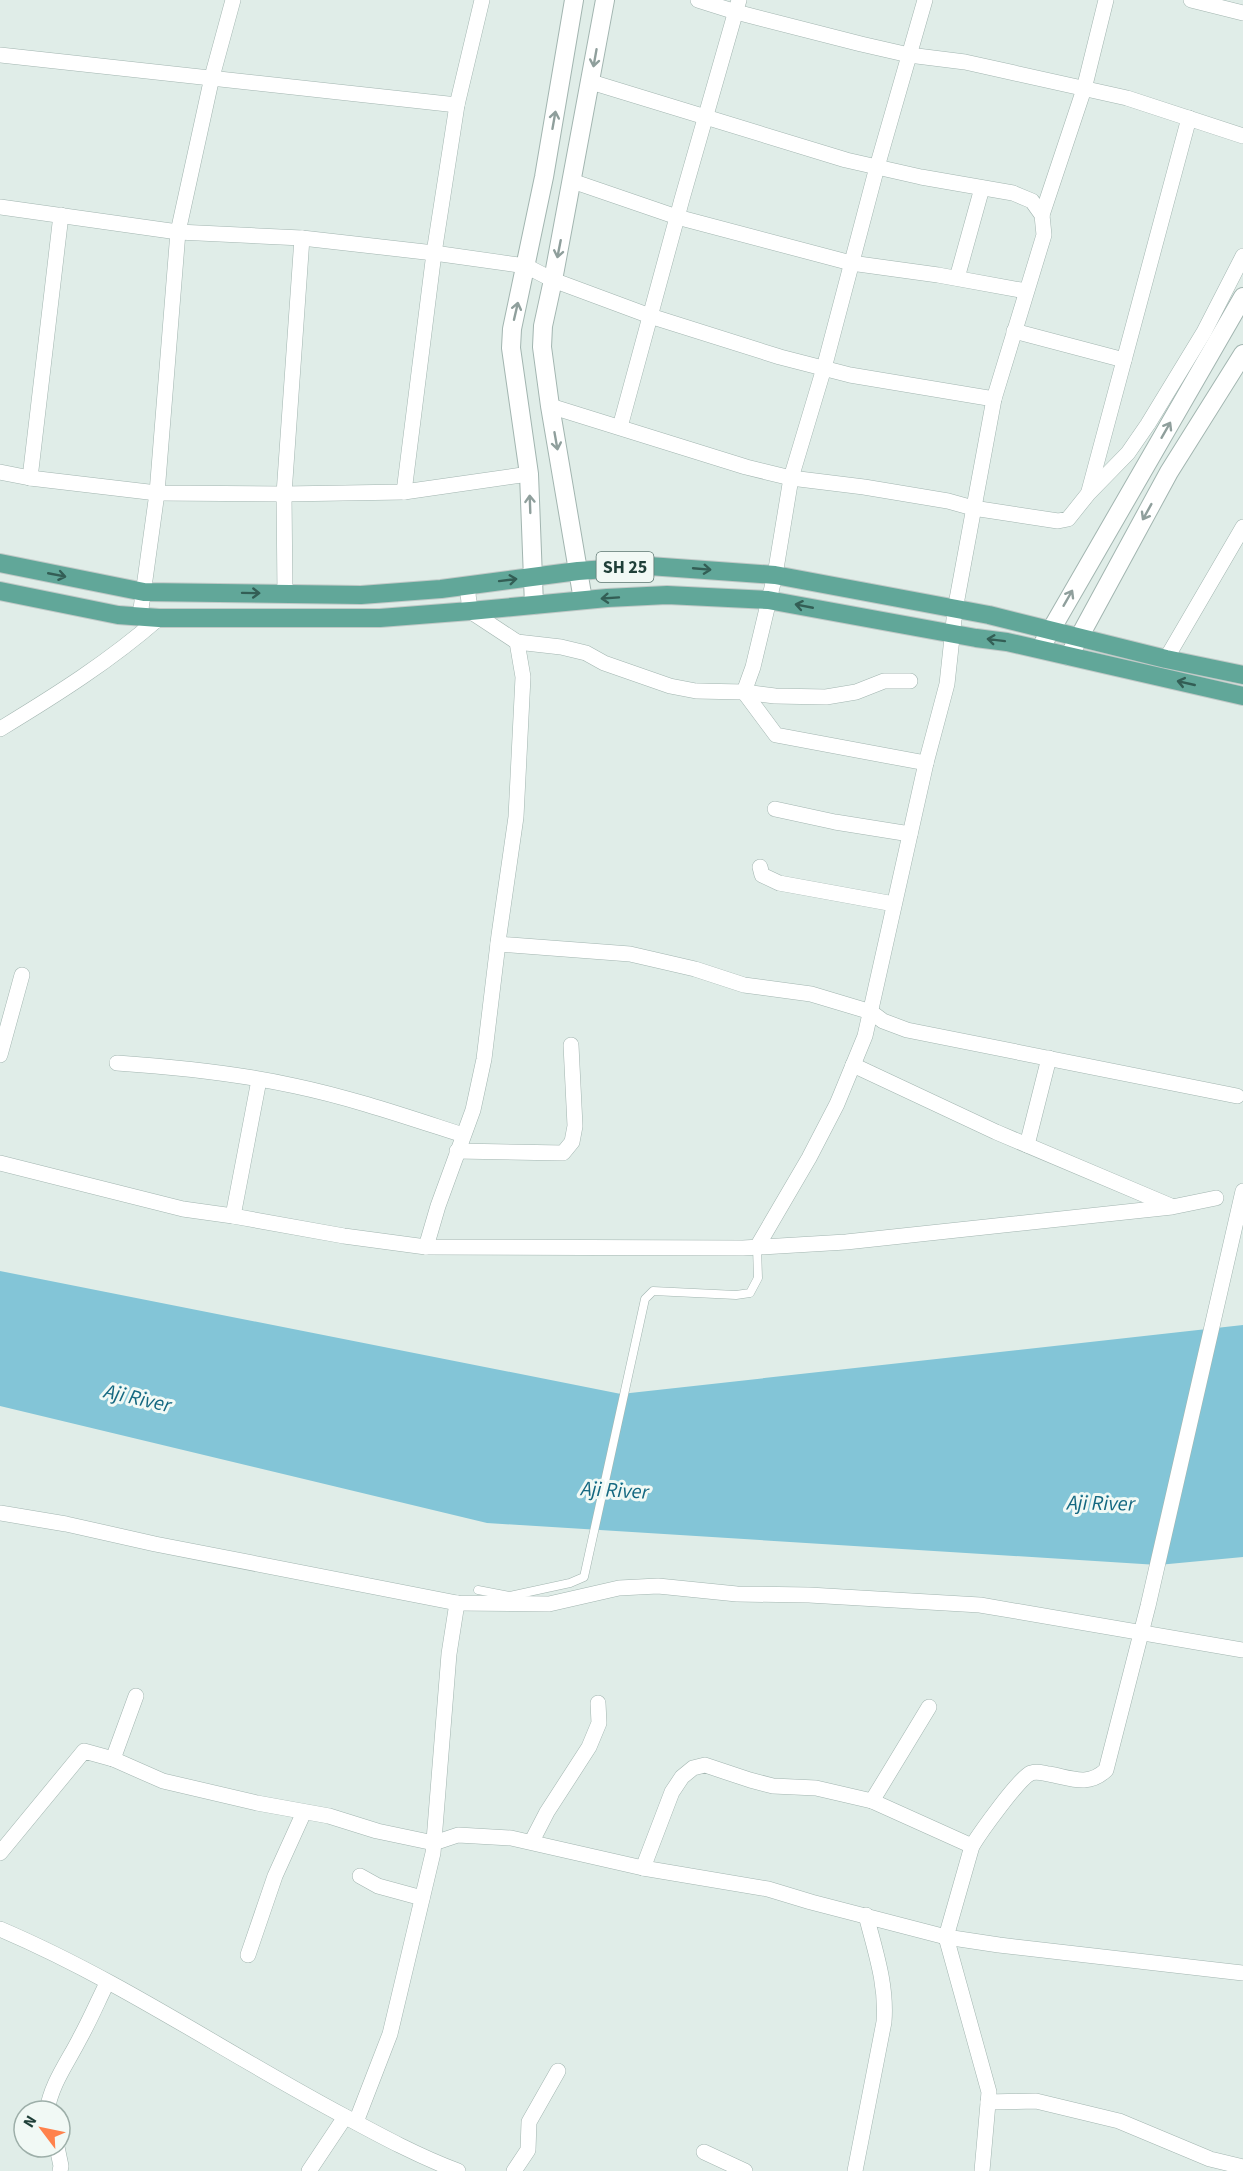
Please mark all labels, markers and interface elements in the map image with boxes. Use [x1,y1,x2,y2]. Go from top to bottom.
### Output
one-way arrow [589,47,600,67]
one-way arrow [549,111,560,130]
one-way arrow [553,239,564,259]
one-way arrow [511,302,522,321]
one-way arrow [1161,422,1173,439]
one-way arrow [551,431,562,451]
one-way arrow [524,495,536,515]
one-way arrow [1141,503,1153,520]
road number: SH 25 [596,552,654,582]
one-way arrow [692,564,711,575]
one-way arrow [47,570,67,581]
one-way arrow [498,575,517,586]
one-way arrow [240,587,260,599]
one-way arrow [1063,590,1075,607]
one-way arrow [600,592,620,603]
one-way arrow [795,600,814,611]
one-way arrow [986,635,1006,646]
one-way arrow [1177,677,1196,689]
water label: Aji River [100,1375,175,1420]
water label: Aji River [578,1473,651,1507]
water label: Aji River [1065,1487,1136,1519]
north arrow [12,2099,72,2159]
text: N [18,2111,42,2132]

